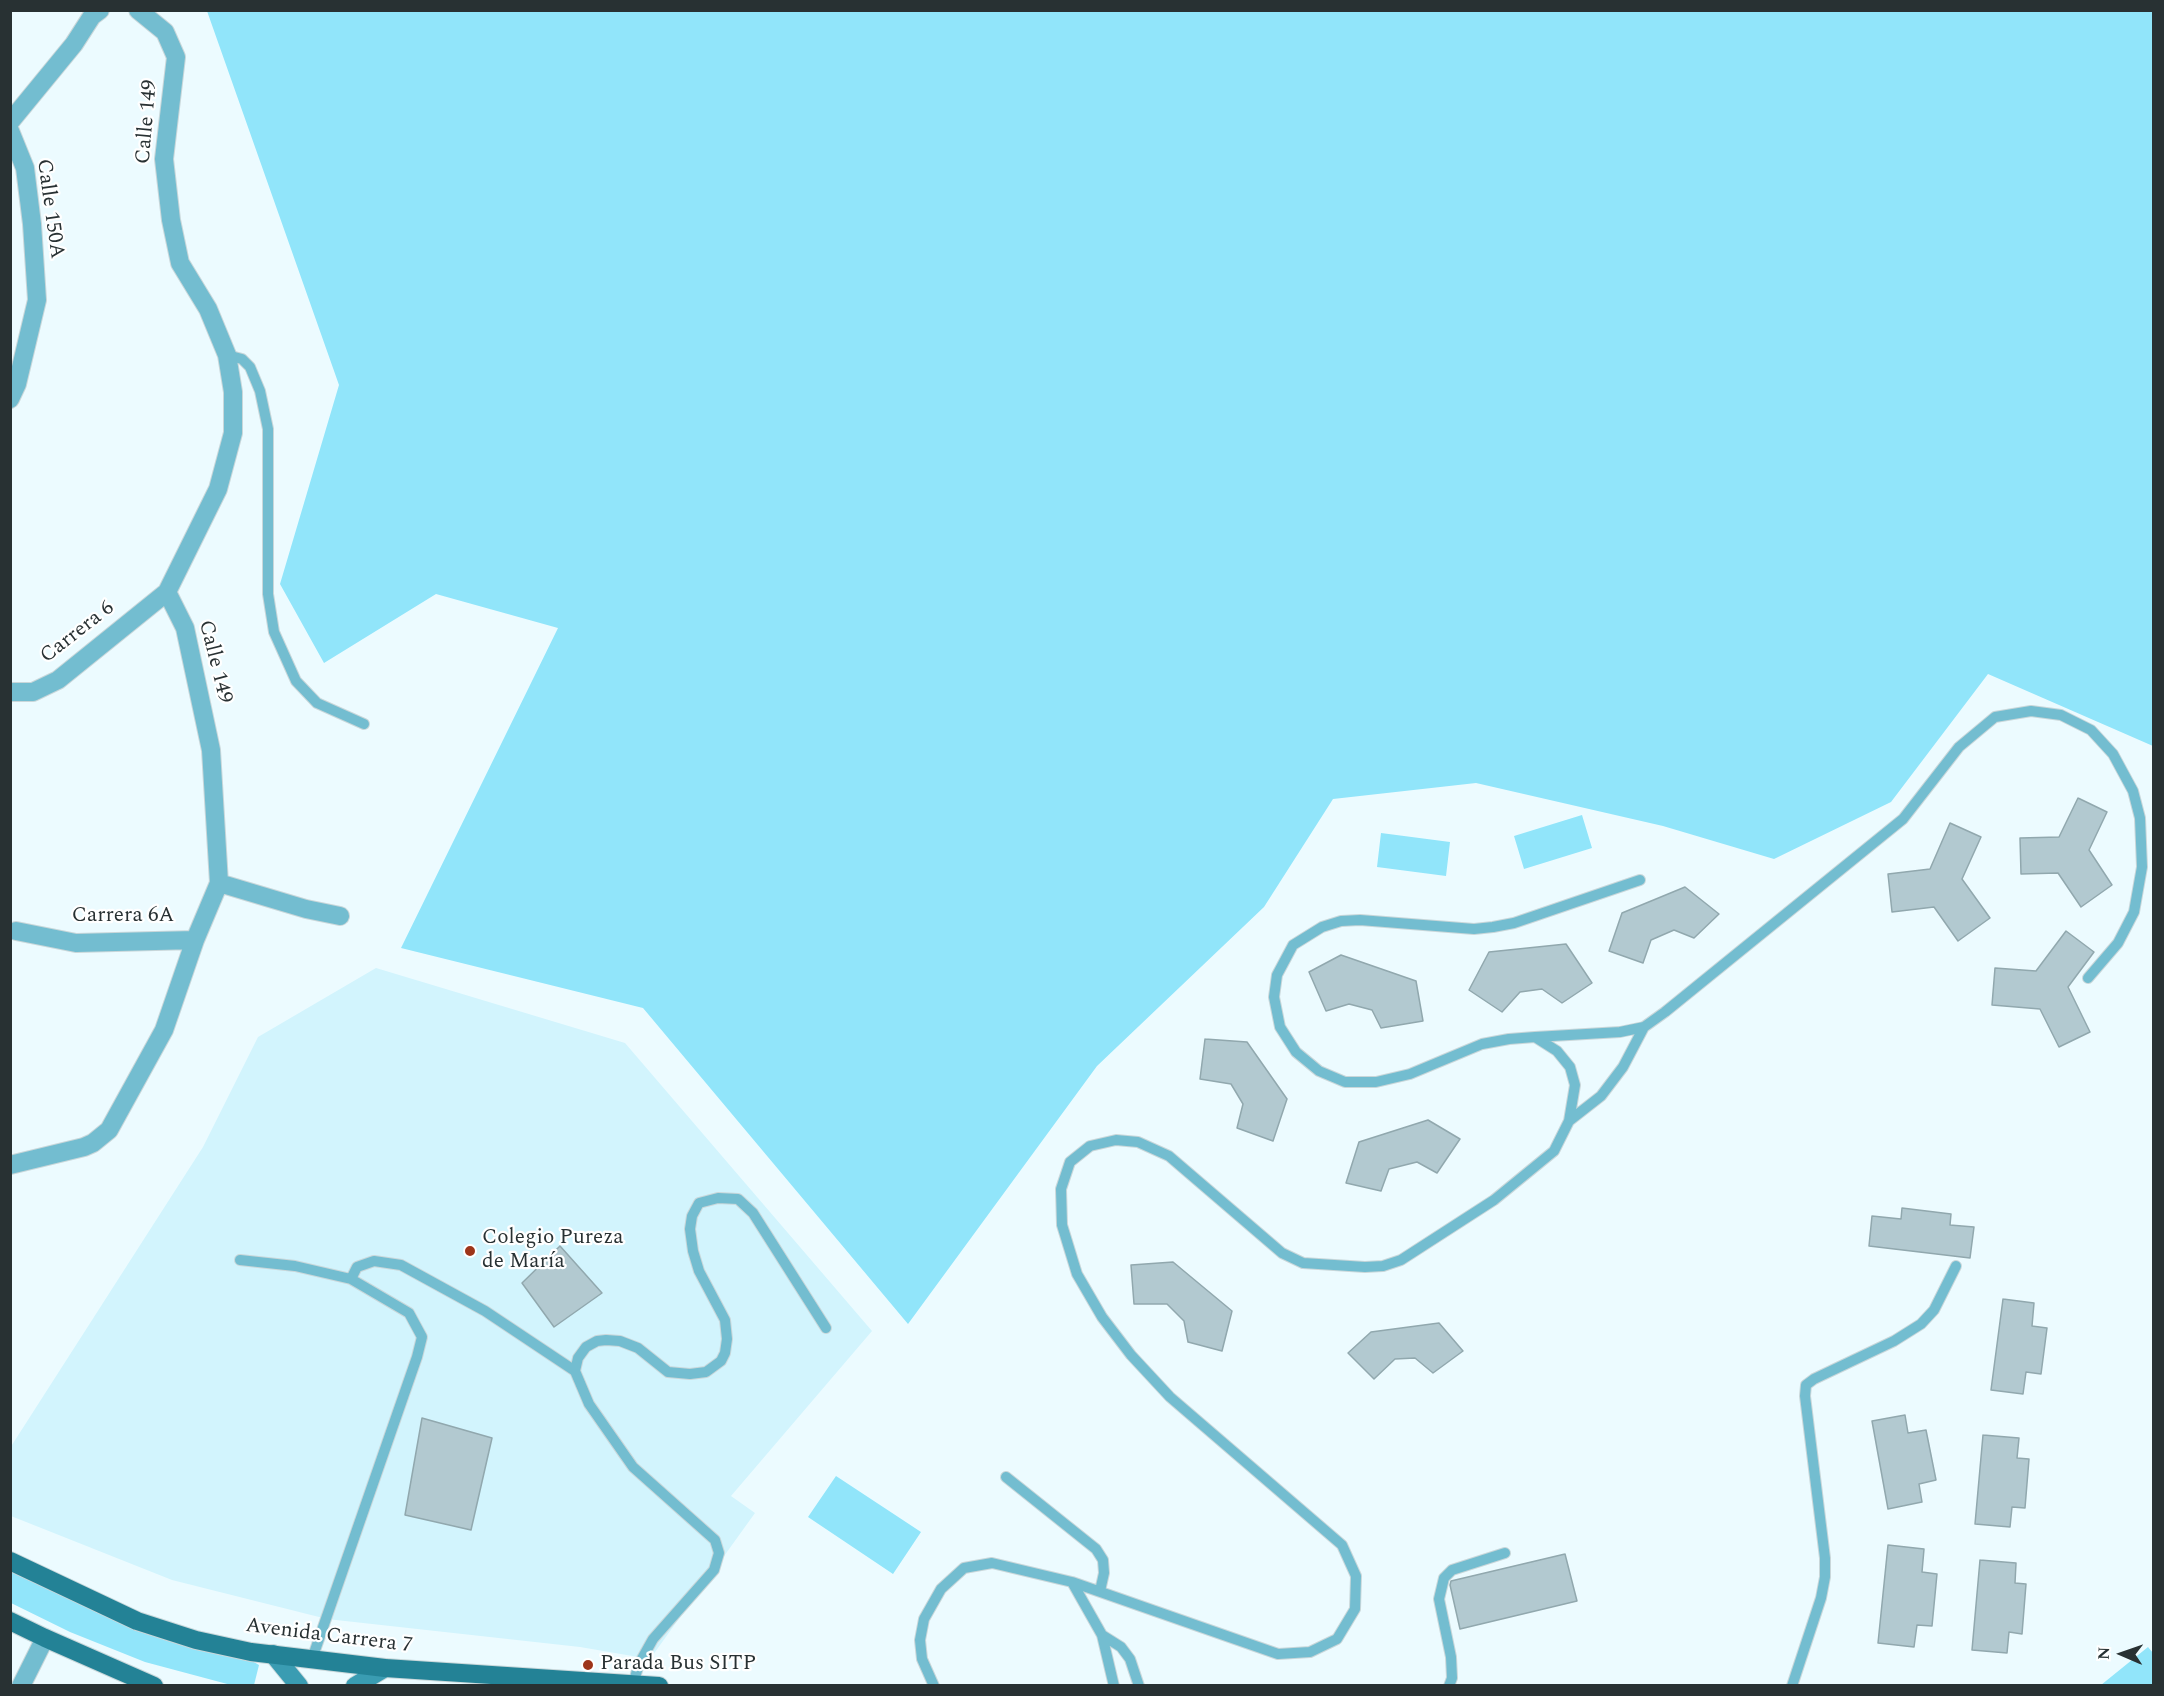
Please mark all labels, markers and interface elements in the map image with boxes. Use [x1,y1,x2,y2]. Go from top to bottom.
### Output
street label: Calle 149 [132,79,164,165]
street label: Calle 150A [30,158,68,260]
street label: Carrera 6 [36,596,120,670]
street label: Calle 149 [192,618,236,706]
street label: Carrera 6A [72,904,174,930]
place label: Colegio Pureza de María [482,1226,624,1276]
marker: Colegio Pureza de María [463,1244,477,1258]
street label: Avenida Carrera 7 [244,1614,414,1660]
north arrow [2092,1624,2152,1684]
text: N [2092,1646,2116,1660]
place label: Parada Bus SITP [600,1652,756,1678]
marker: Parada Bus SITP [581,1658,595,1672]

